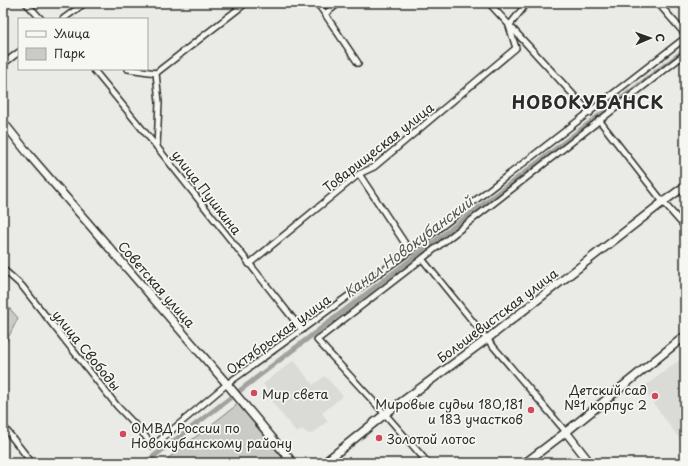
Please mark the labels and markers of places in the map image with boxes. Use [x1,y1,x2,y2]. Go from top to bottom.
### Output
place label: Детский сад №1 корпус 2 [564,380,647,414]
place label: Мир света [262,384,329,403]
marker: Мир света [249,388,259,398]
marker: Детский сад №1 корпус 2 [650,391,660,401]
place label: Мировые судьи 180,181 и 183 участков [375,394,523,428]
marker: Мировые судьи 180,181 и 183 участков [526,405,536,415]
place label: ОМВД России по Новокубанскому району [131,418,292,452]
marker: ОМВД России по Новокубанскому району [118,429,128,439]
place label: Золотой лотос [387,429,476,448]
marker: Золотой лотос [374,433,384,443]

